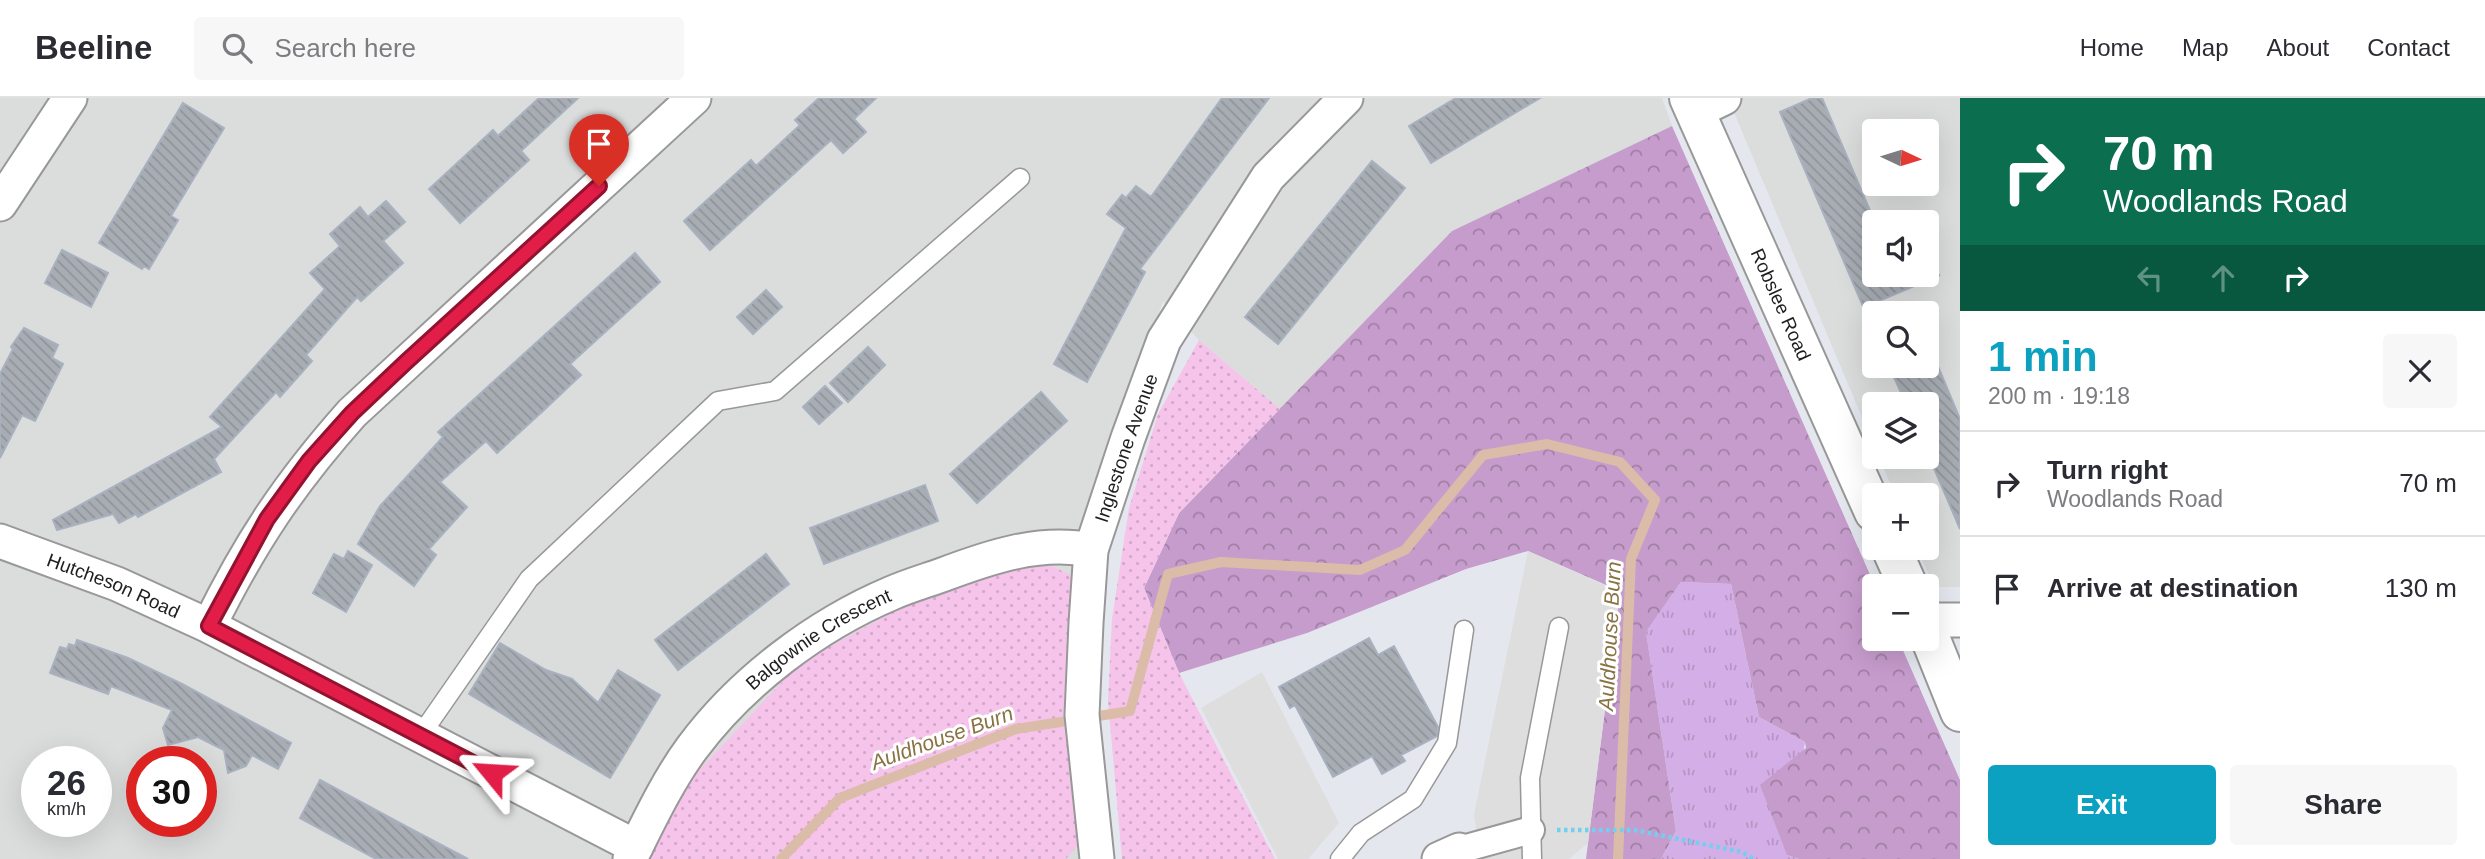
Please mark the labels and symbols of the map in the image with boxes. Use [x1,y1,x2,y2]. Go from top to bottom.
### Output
pin [569,114,629,186]
north arrow [1862,119,1939,196]
street label: Robslee Road [1747,245,1815,364]
street label: Inglestone Avenue [1091,371,1162,525]
street label: Hutcheson Road [44,549,183,622]
water label: Auldhouse Burn [1594,561,1625,713]
street label: Balgownie Crescent [742,585,895,694]
water label: Auldhouse Burn [866,701,1016,775]
position arrow [455,736,529,810]
speed limit sign: 30 [126,746,217,837]

